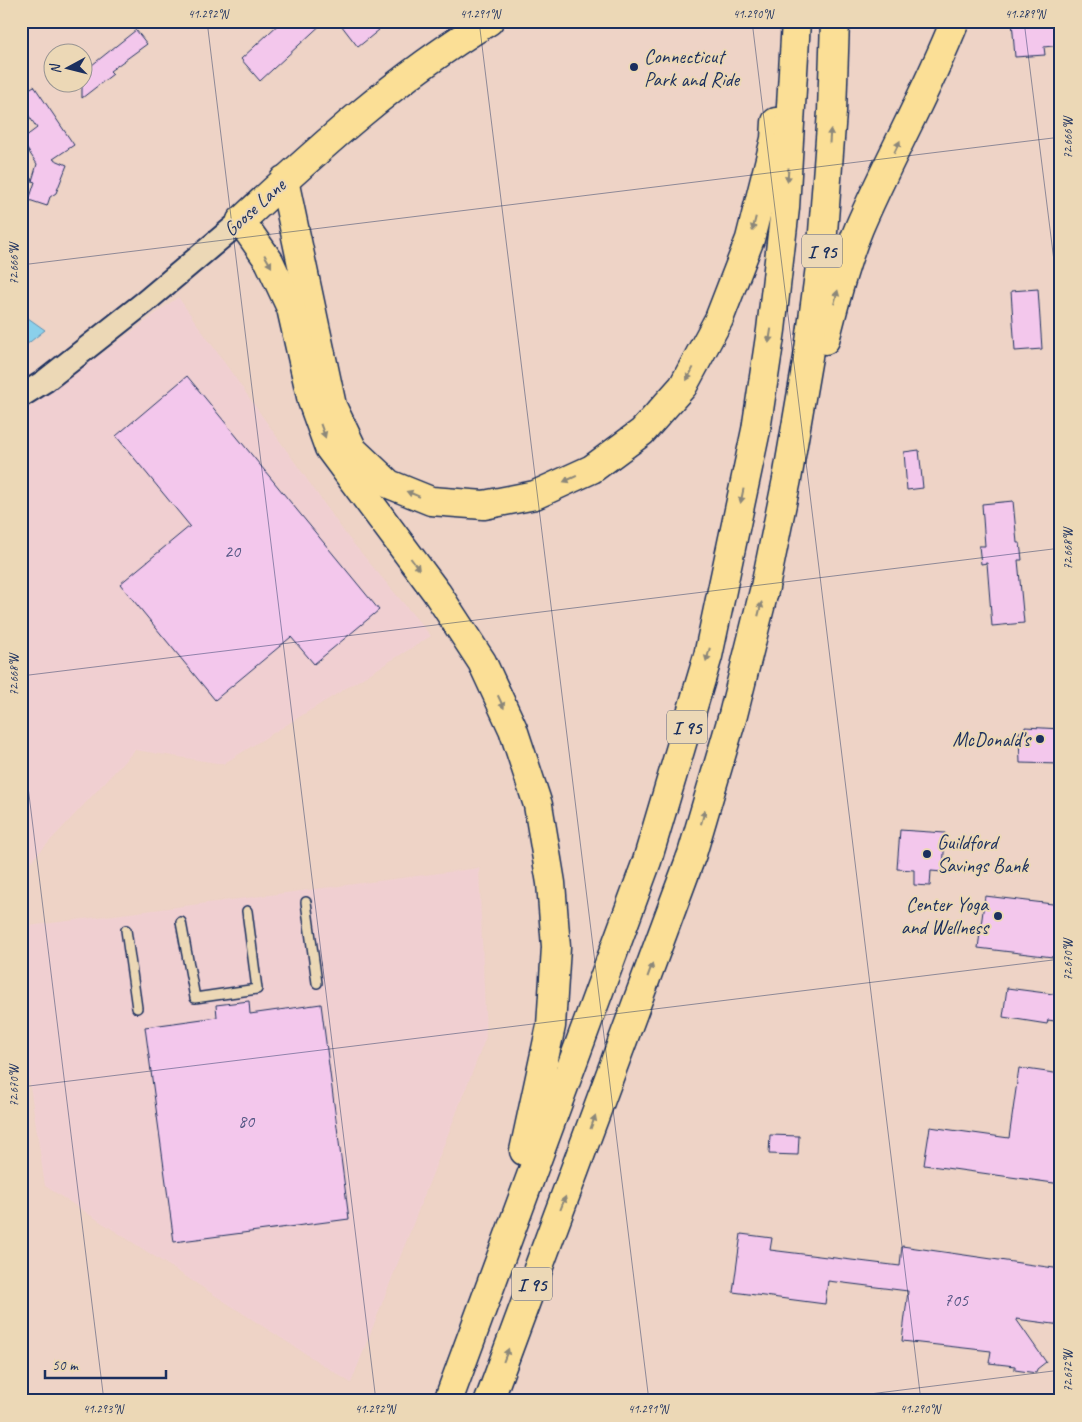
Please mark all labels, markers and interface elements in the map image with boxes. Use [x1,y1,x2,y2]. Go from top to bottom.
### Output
text: 41.292°N [188,6,230,22]
text: 41.291°N [460,6,502,22]
text: 41.290°N [733,6,775,22]
text: 41.289°N [1005,6,1047,22]
north arrow [42,42,92,92]
place label: Connecticut Park and Ride [644,44,741,92]
marker: Connecticut Park and Ride [628,61,640,73]
text: N [46,62,65,75]
text: 72.666°W [1060,115,1076,159]
one-way arrow [826,128,834,144]
one-way arrow [894,140,902,154]
one-way arrow [783,167,791,183]
street label: Goose Lane [218,172,292,242]
one-way arrow [749,217,757,232]
road number: I 95 [802,235,842,268]
text: 72.666°W [6,241,22,285]
one-way arrow [264,254,273,267]
one-way arrow [832,289,840,305]
one-way arrow [766,329,774,345]
one-way arrow [686,366,694,381]
one-way arrow [320,424,327,439]
one-way arrow [563,475,577,483]
one-way arrow [738,489,746,504]
one-way arrow [405,490,420,498]
text: 72.668°W [1060,526,1076,570]
house number: 20 [224,540,242,562]
one-way arrow [410,557,420,571]
one-way arrow [756,602,764,617]
one-way arrow [704,648,712,663]
text: 72.668°W [6,652,22,696]
one-way arrow [497,695,505,709]
road number: I 95 [667,710,707,744]
place label: McDonald's [952,727,1032,752]
marker: McDonald's [1034,733,1046,745]
one-way arrow [700,809,708,824]
place label: Guildford Savings Bank [937,830,1030,878]
marker: Guildford Savings Bank [921,848,933,860]
place label: Center Yoga and Wellness [901,892,990,940]
marker: Center Yoga and Wellness [992,910,1004,922]
text: 72.670°W [1060,937,1076,981]
one-way arrow [646,963,654,977]
text: 72.670°W [6,1063,22,1107]
house number: 80 [238,1110,256,1132]
one-way arrow [589,1114,597,1129]
one-way arrow [559,1195,567,1210]
road number: I 95 [512,1268,552,1300]
house number: 705 [944,1289,969,1311]
scale bar [45,1347,166,1379]
one-way arrow [502,1347,510,1362]
text: 72.672°W [1060,1348,1076,1392]
text: 50 m [52,1356,79,1375]
text: 41.293°N [83,1401,125,1417]
text: 41.292°N [355,1401,397,1417]
text: 41.291°N [628,1401,670,1417]
text: 41.290°N [900,1401,942,1417]

